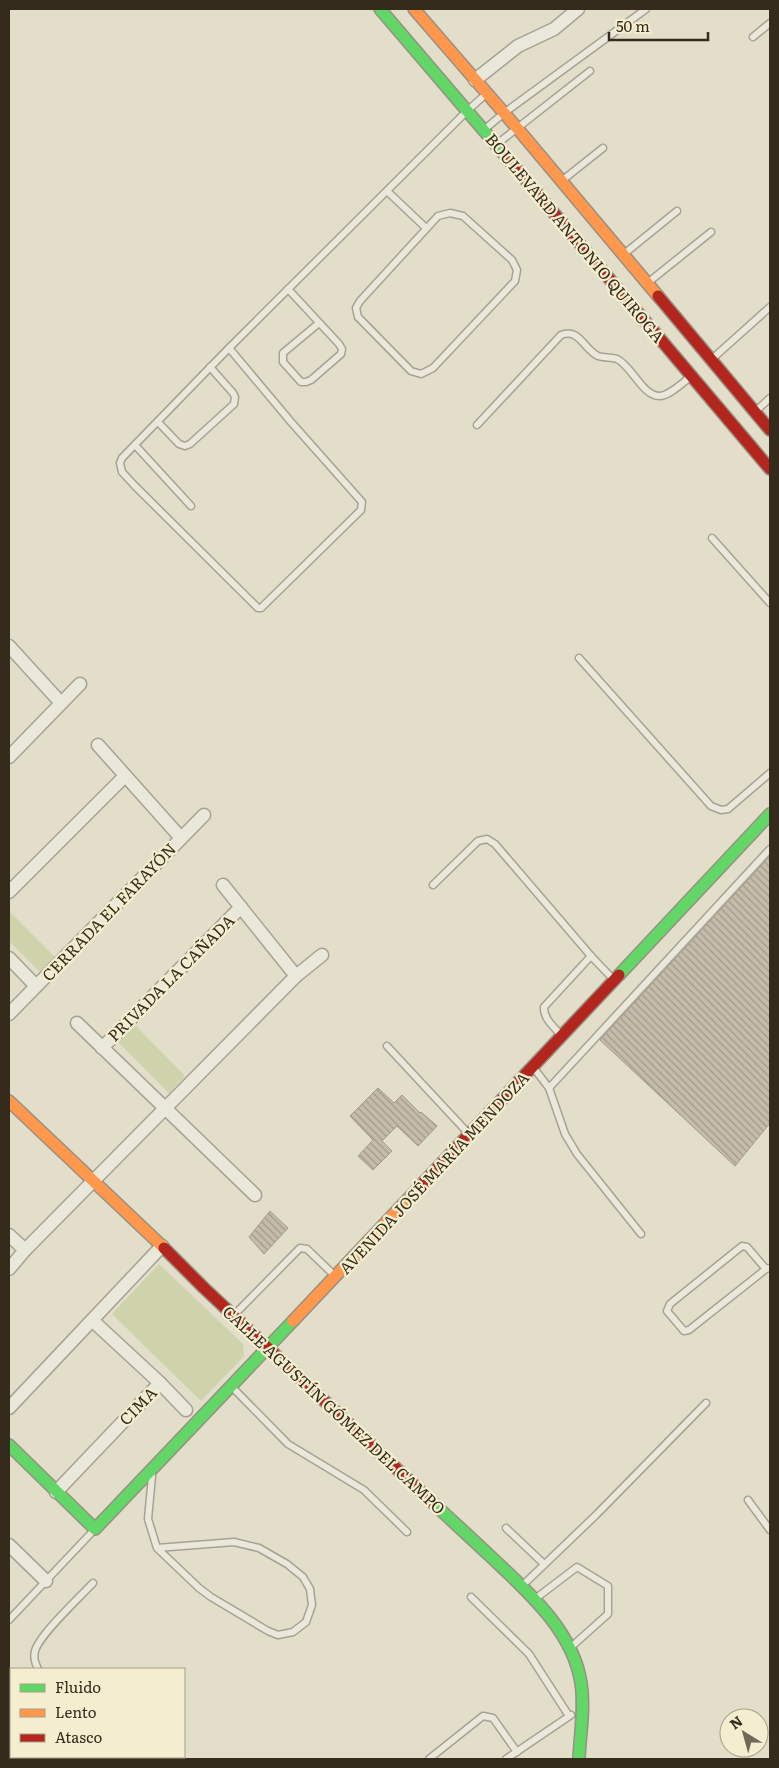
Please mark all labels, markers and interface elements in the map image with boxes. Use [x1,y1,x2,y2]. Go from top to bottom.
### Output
scale bar [609,10,708,42]
text: 50 m [616,14,650,37]
street label: BOULEVARD ANTONIO QUIROGA [481,127,671,348]
street label: CERRADA EL FARAYÓN [36,837,181,986]
street label: PRIVADA LA CAÑADA [101,908,239,1046]
street label: AVENIDA JOSÉ MARÍA MENDOZA [333,1065,534,1279]
street label: CALLE AGUSTÍN GÓMEZ DEL CAMPO [218,1299,451,1519]
street label: CIMA [113,1380,162,1430]
legend [10,1668,185,1758]
text: Fluido [55,1675,101,1698]
text: Lento [55,1700,97,1723]
north arrow [719,1708,769,1758]
text: N [725,1710,746,1733]
text: Atasco [55,1725,102,1748]

